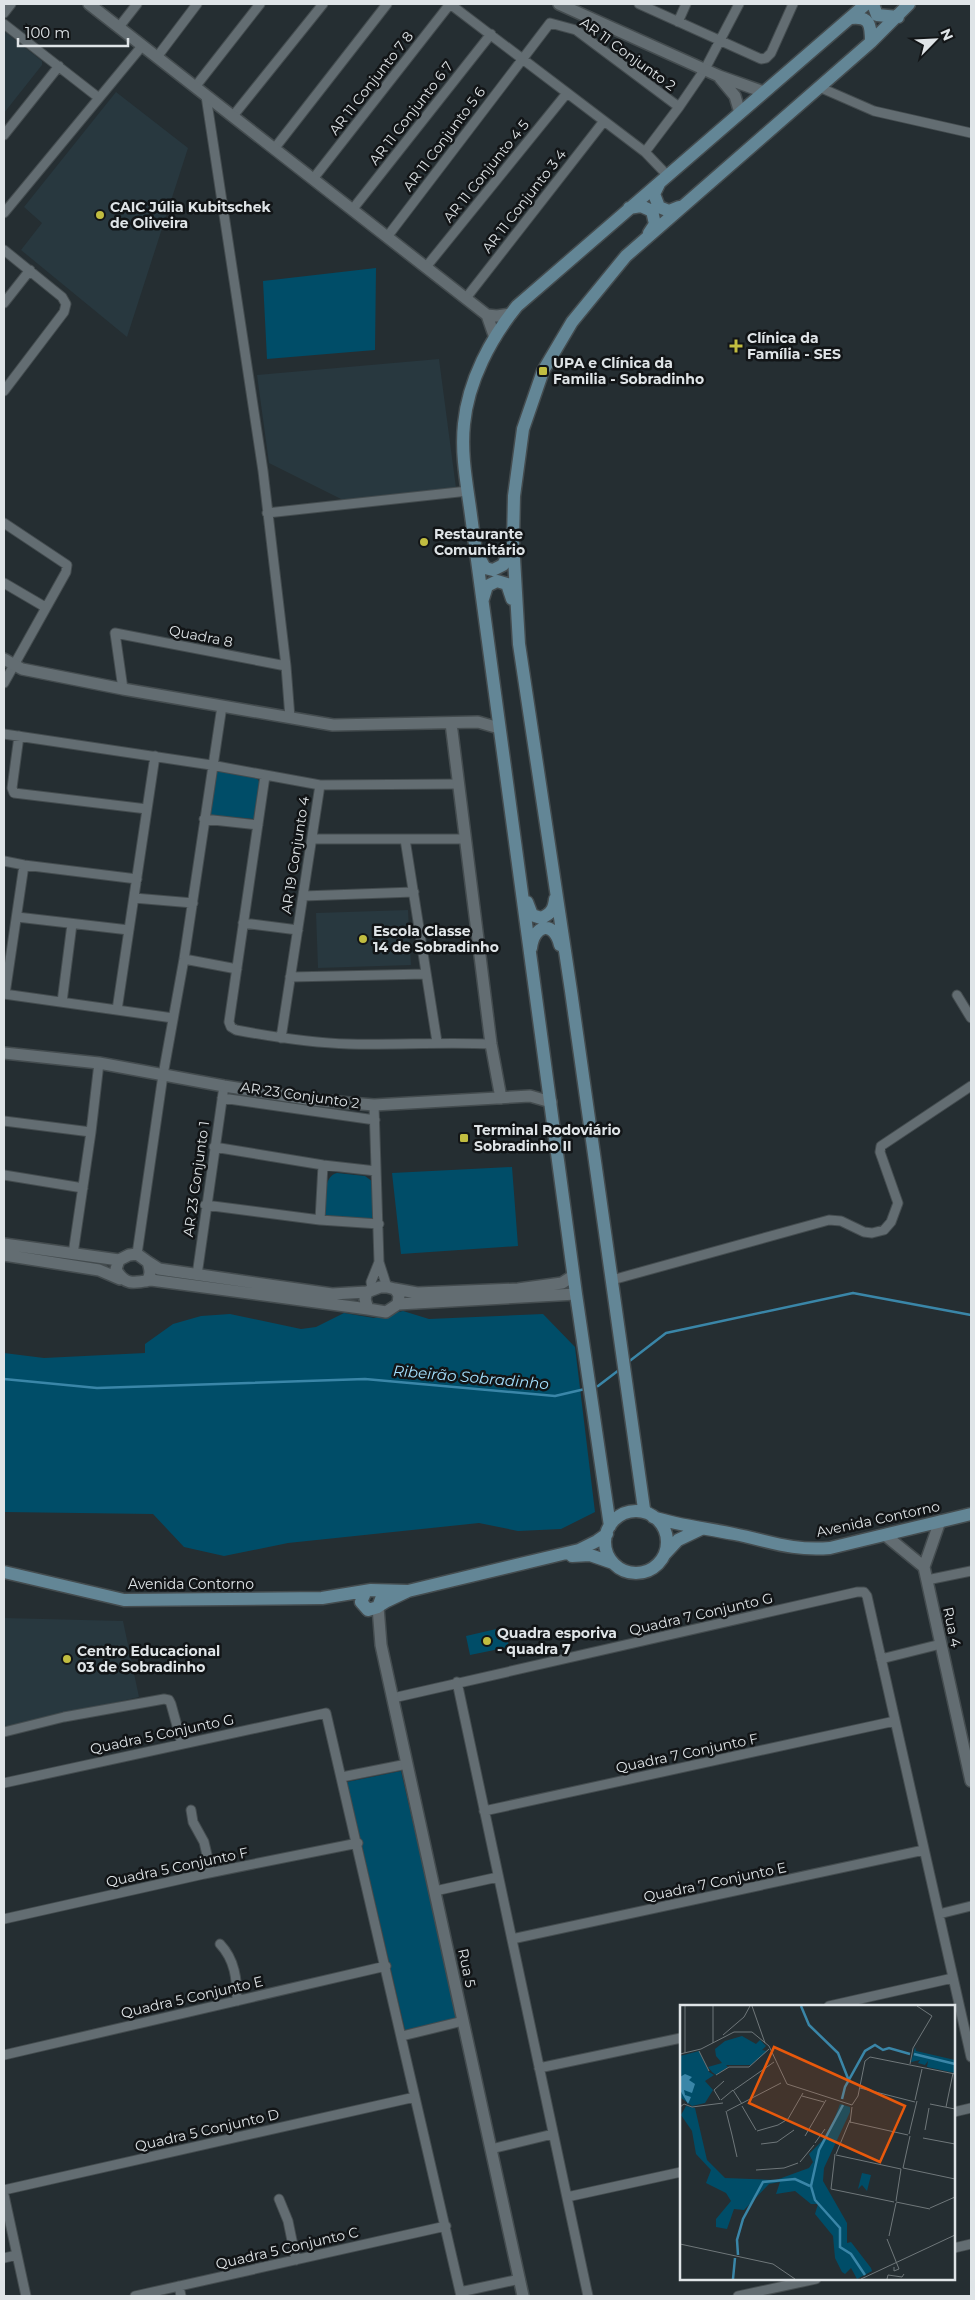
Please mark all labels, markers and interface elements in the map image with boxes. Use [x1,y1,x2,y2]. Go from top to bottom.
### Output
street label: AR 11 Conjunto 2 [577,13,679,95]
scale bar [18,15,128,47]
north arrow [910,15,960,65]
text: 100 m [25,23,70,42]
text: N [936,26,957,44]
street label: AR 11 Conjunto 7 8 [325,27,417,139]
street label: AR 11 Conjunto 6 7 [365,58,457,168]
street label: AR 11 Conjunto 5 6 [399,83,489,195]
street label: AR 11 Conjunto 4 5 [439,116,533,226]
street label: AR 11 Conjunto 3 4 [478,145,571,257]
place label: CAIC Júlia Kubitschek de Oliveira [110,198,272,232]
marker: CAIC Júlia Kubitschek de Oliveira [94,209,106,221]
place label: Clínica da Família - SES [747,329,841,363]
marker: Clínica da Família - SES [729,339,743,353]
place label: UPA e Clínica da Familia - Sobradinho [553,354,704,388]
marker: UPA e Clínica da Familia - Sobradinho [537,365,549,377]
place label: Restaurante Comunitário [434,525,525,559]
marker: Restaurante Comunitário [418,536,430,548]
street label: Quadra 8 [167,621,235,651]
street label: AR 19 Conjunto 4 [277,794,313,915]
place label: Escola Classe 14 de Sobradinho [373,922,499,956]
marker: Escola Classe 14 de Sobradinho [357,933,369,945]
street label: AR 23 Conjunto 2 [239,1078,361,1112]
street label: AR 23 Conjunto 1 [179,1120,213,1238]
place label: Terminal Rodoviário Sobradinho II [474,1121,621,1155]
marker: Terminal Rodoviário Sobradinho II [458,1132,470,1144]
water label: Ribeirão Sobradinho [392,1361,550,1393]
street label: Avenida Contorno [815,1497,942,1541]
street label: Avenida Contorno [128,1575,254,1593]
street label: Quadra 7 Conjunto G [627,1589,775,1639]
street label: Rua 4 [939,1605,965,1650]
place label: Quadra esporiva - quadra 7 [497,1624,617,1658]
marker: Quadra esporiva - quadra 7 [481,1635,493,1647]
place label: Centro Educacional 03 de Sobradinho [77,1642,220,1676]
marker: Centro Educacional 03 de Sobradinho [61,1653,73,1665]
street label: Quadra 5 Conjunto G [88,1710,236,1758]
street label: Quadra 7 Conjunto F [614,1729,760,1777]
street label: Quadra 5 Conjunto F [104,1843,250,1891]
street label: Quadra 7 Conjunto E [642,1858,788,1906]
street label: Rua 5 [454,1947,480,1989]
street label: Quadra 5 Conjunto E [119,1972,265,2022]
inset map [680,2005,955,2280]
street label: Quadra 5 Conjunto D [133,2105,281,2155]
street label: Quadra 5 Conjunto C [214,2223,360,2273]

